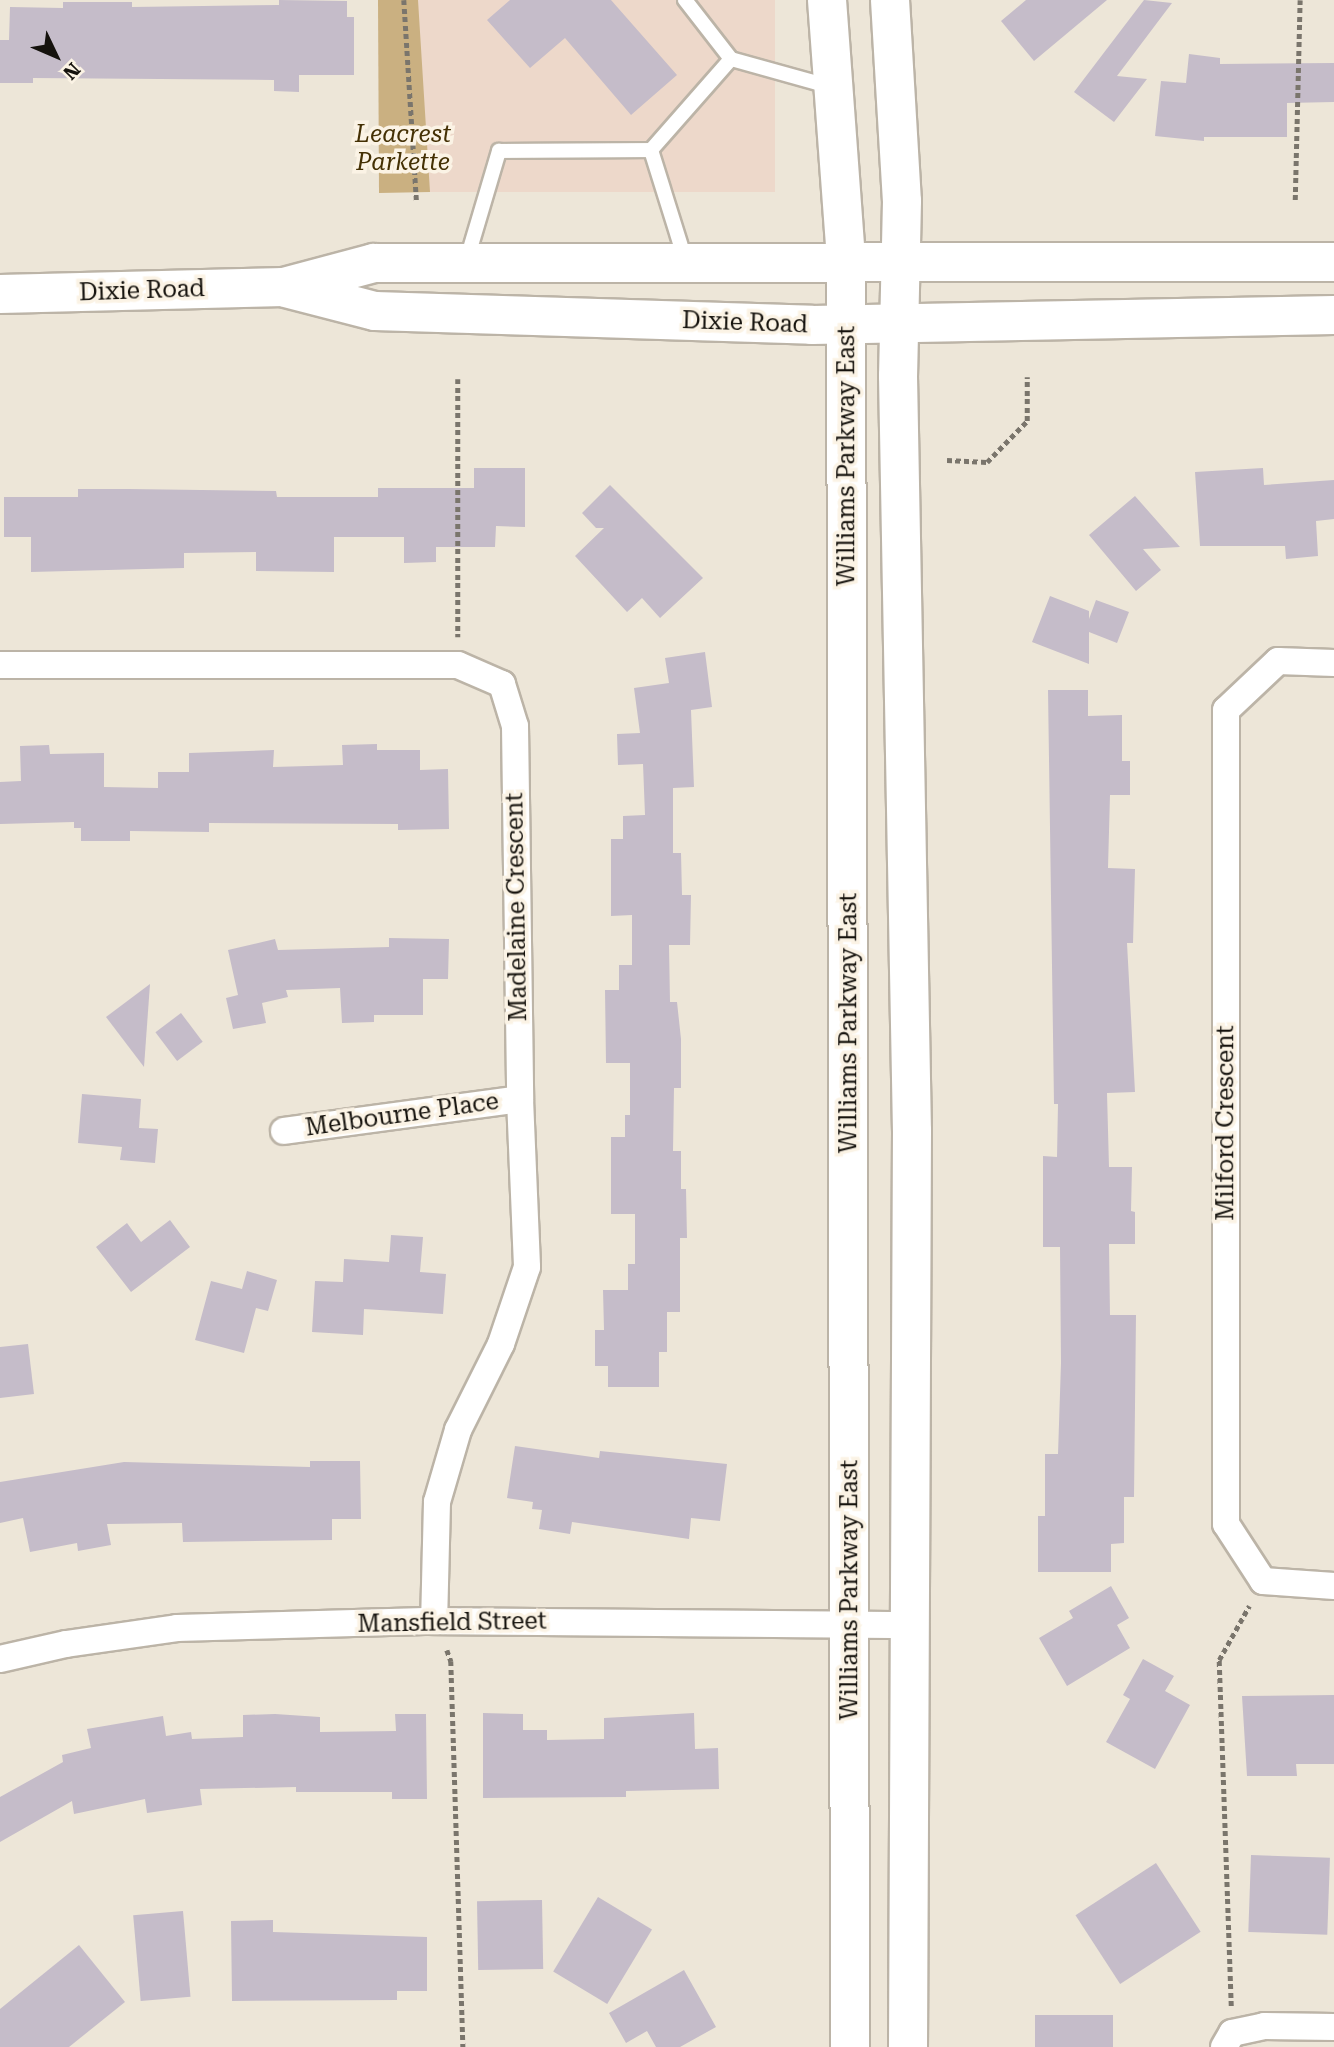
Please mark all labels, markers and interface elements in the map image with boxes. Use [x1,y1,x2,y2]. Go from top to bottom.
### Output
north arrow [21,21,91,91]
text: N [58,58,85,84]
park label: Leacrest Parkette [355,121,451,177]
street label: Dixie Road [79,274,205,308]
street label: Dixie Road [682,306,808,340]
street label: Williams Parkway East [833,326,861,586]
street label: Madelaine Crescent [501,792,533,1022]
street label: Williams Parkway East [835,893,863,1153]
street label: Milford Crescent [1212,1025,1240,1221]
street label: Melbourne Place [304,1087,500,1143]
street label: Williams Parkway East [836,1460,864,1720]
street label: Mansfield Street [357,1607,547,1639]

